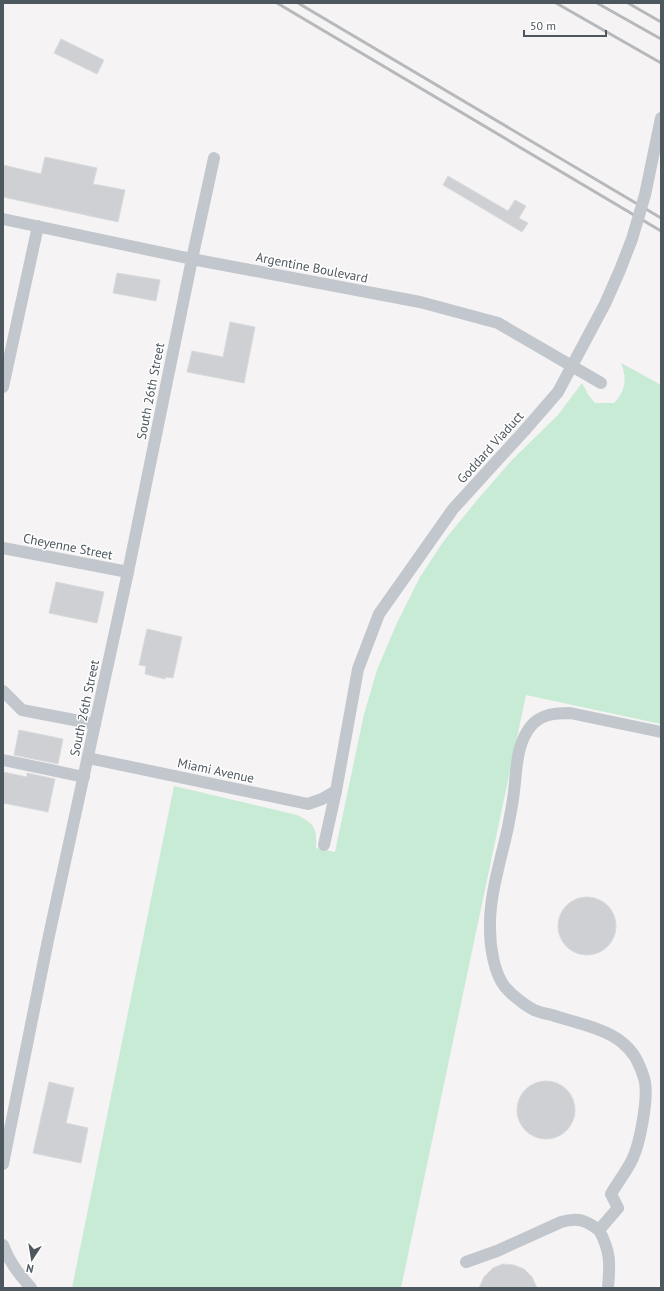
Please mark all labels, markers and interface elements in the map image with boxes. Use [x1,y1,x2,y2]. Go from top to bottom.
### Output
scale bar [524,12,606,38]
text: 50 m [530,18,556,33]
street label: Argentine Boulevard [255,248,369,287]
street label: South 26th Street [133,341,168,441]
street label: Goddard Viaduct [453,407,528,487]
street label: Cheyenne Street [22,529,115,564]
street label: South 26th Street [66,658,103,758]
street label: Miami Avenue [176,754,256,787]
north arrow [12,1239,52,1279]
text: N [25,1261,35,1276]

